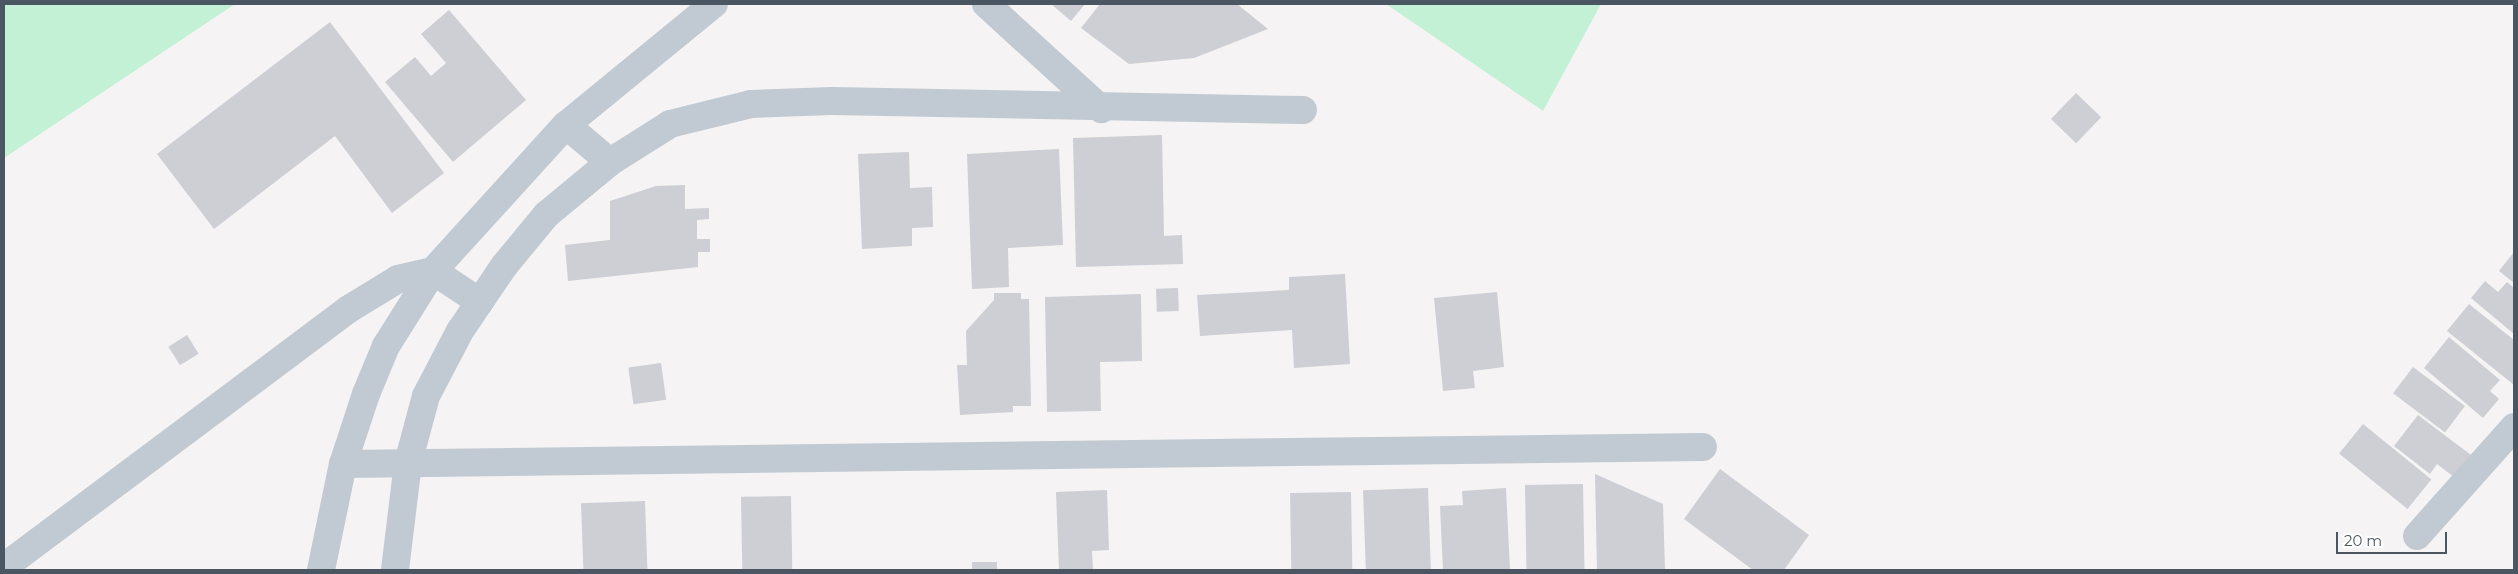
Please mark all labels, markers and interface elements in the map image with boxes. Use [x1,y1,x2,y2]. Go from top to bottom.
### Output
scale bar [2338,522,2449,554]
text: 20 m [2344,531,2382,550]

